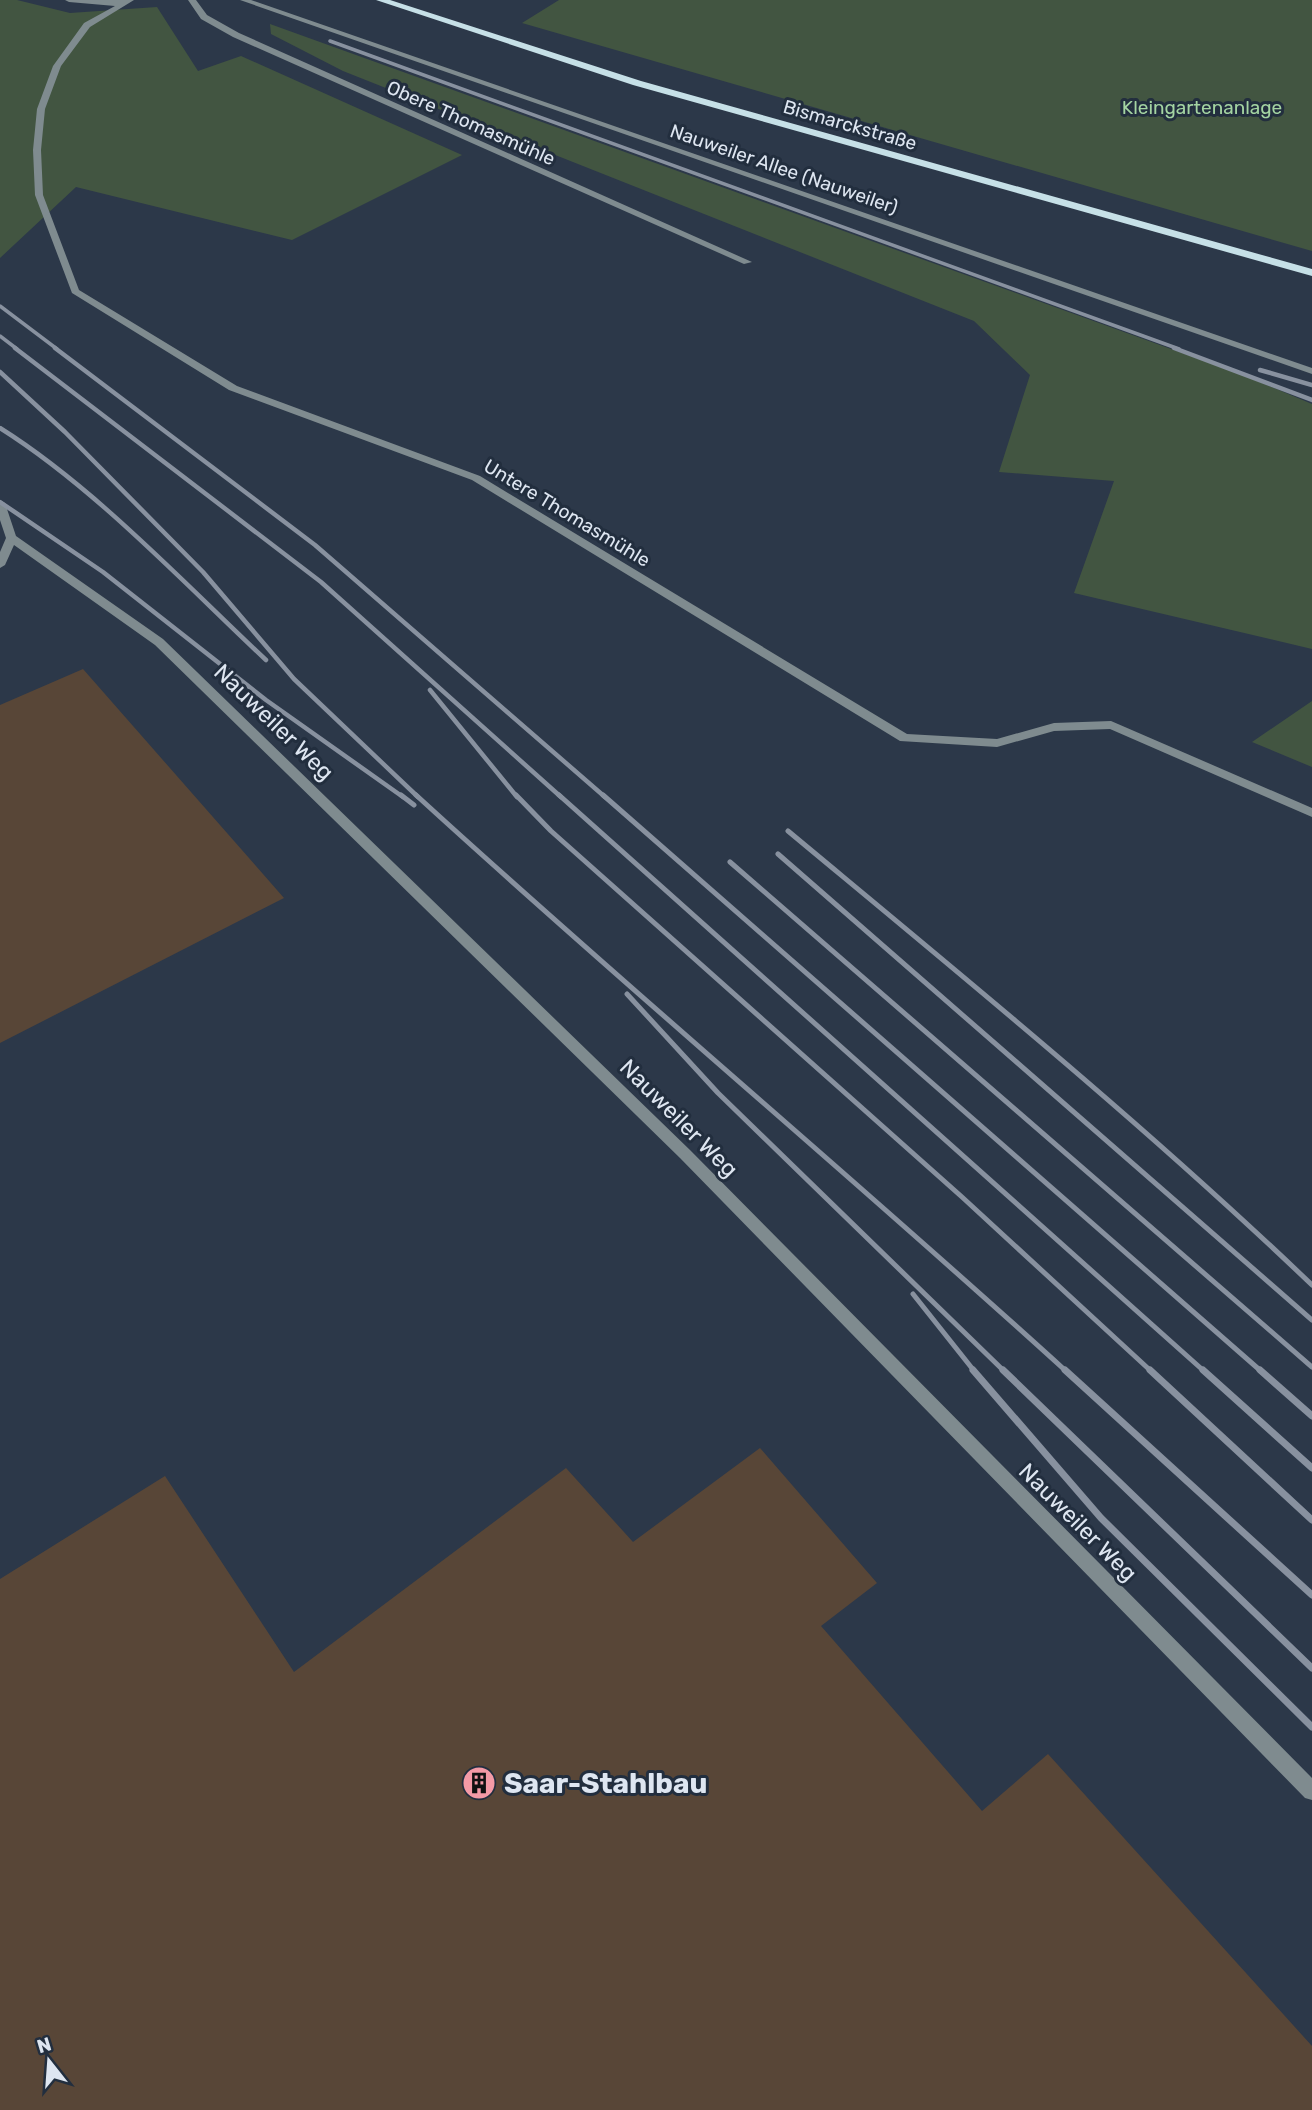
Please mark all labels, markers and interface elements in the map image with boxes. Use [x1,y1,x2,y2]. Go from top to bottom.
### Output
street label: Obere Thomasmühle [383,75,559,171]
street label: Bismarckstraße [781,95,919,155]
park label: Kleingartenanlage [1122,96,1282,119]
street label: Nauweiler Allee (Nauweiler) [667,119,901,219]
street label: Untere Thomasmühle [480,454,654,572]
street label: Nauweiler Weg [208,658,340,786]
street label: Nauweiler Weg [614,1053,744,1183]
street label: Nauweiler Weg [1013,1457,1143,1587]
building icon: Saar-Stahlbau [460,1764,498,1802]
place label: Saar-Stahlbau [504,1767,707,1800]
north arrow [14,2026,84,2096]
text: N [34,2032,54,2058]

